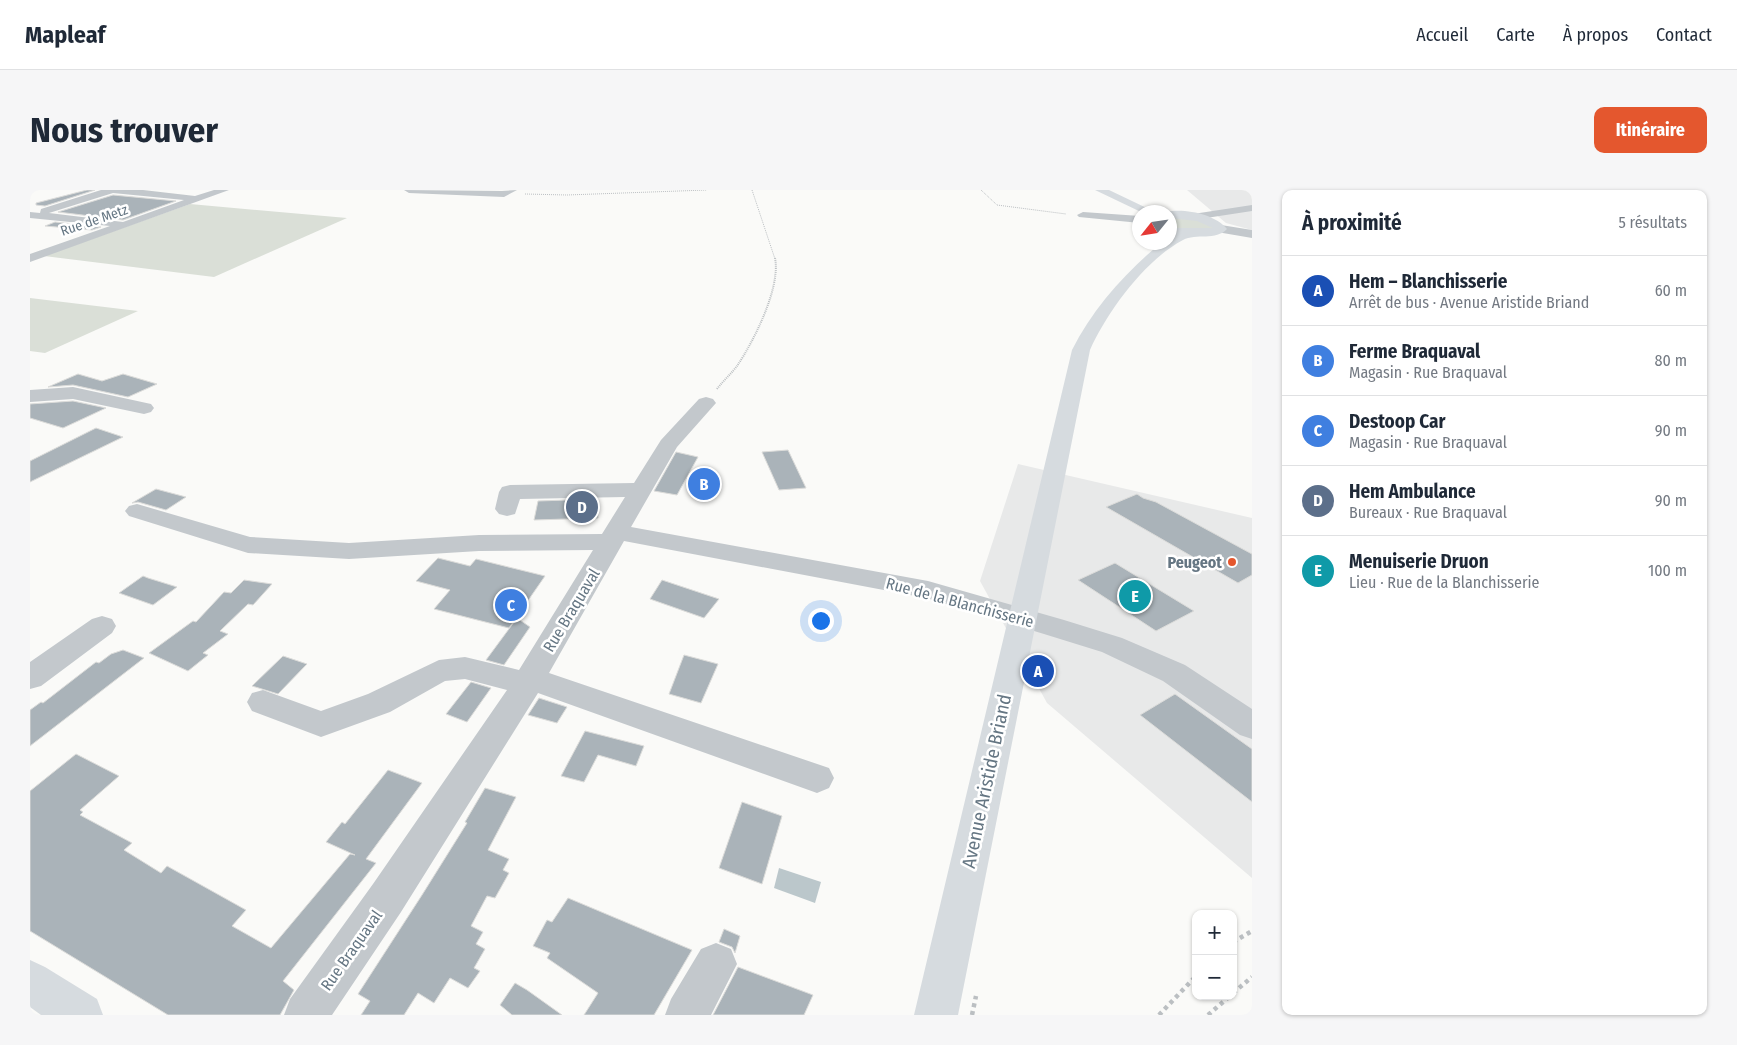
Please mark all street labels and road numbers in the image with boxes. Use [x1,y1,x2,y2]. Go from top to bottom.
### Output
street label: Rue de Metz [58,201,130,240]
street label: Rue Braquaval [539,565,604,655]
street label: Rue de la Blanchisserie [884,574,1036,631]
street label: Avenue Aristide Briand [957,692,1016,870]
street label: Rue Braquaval [317,906,386,994]

